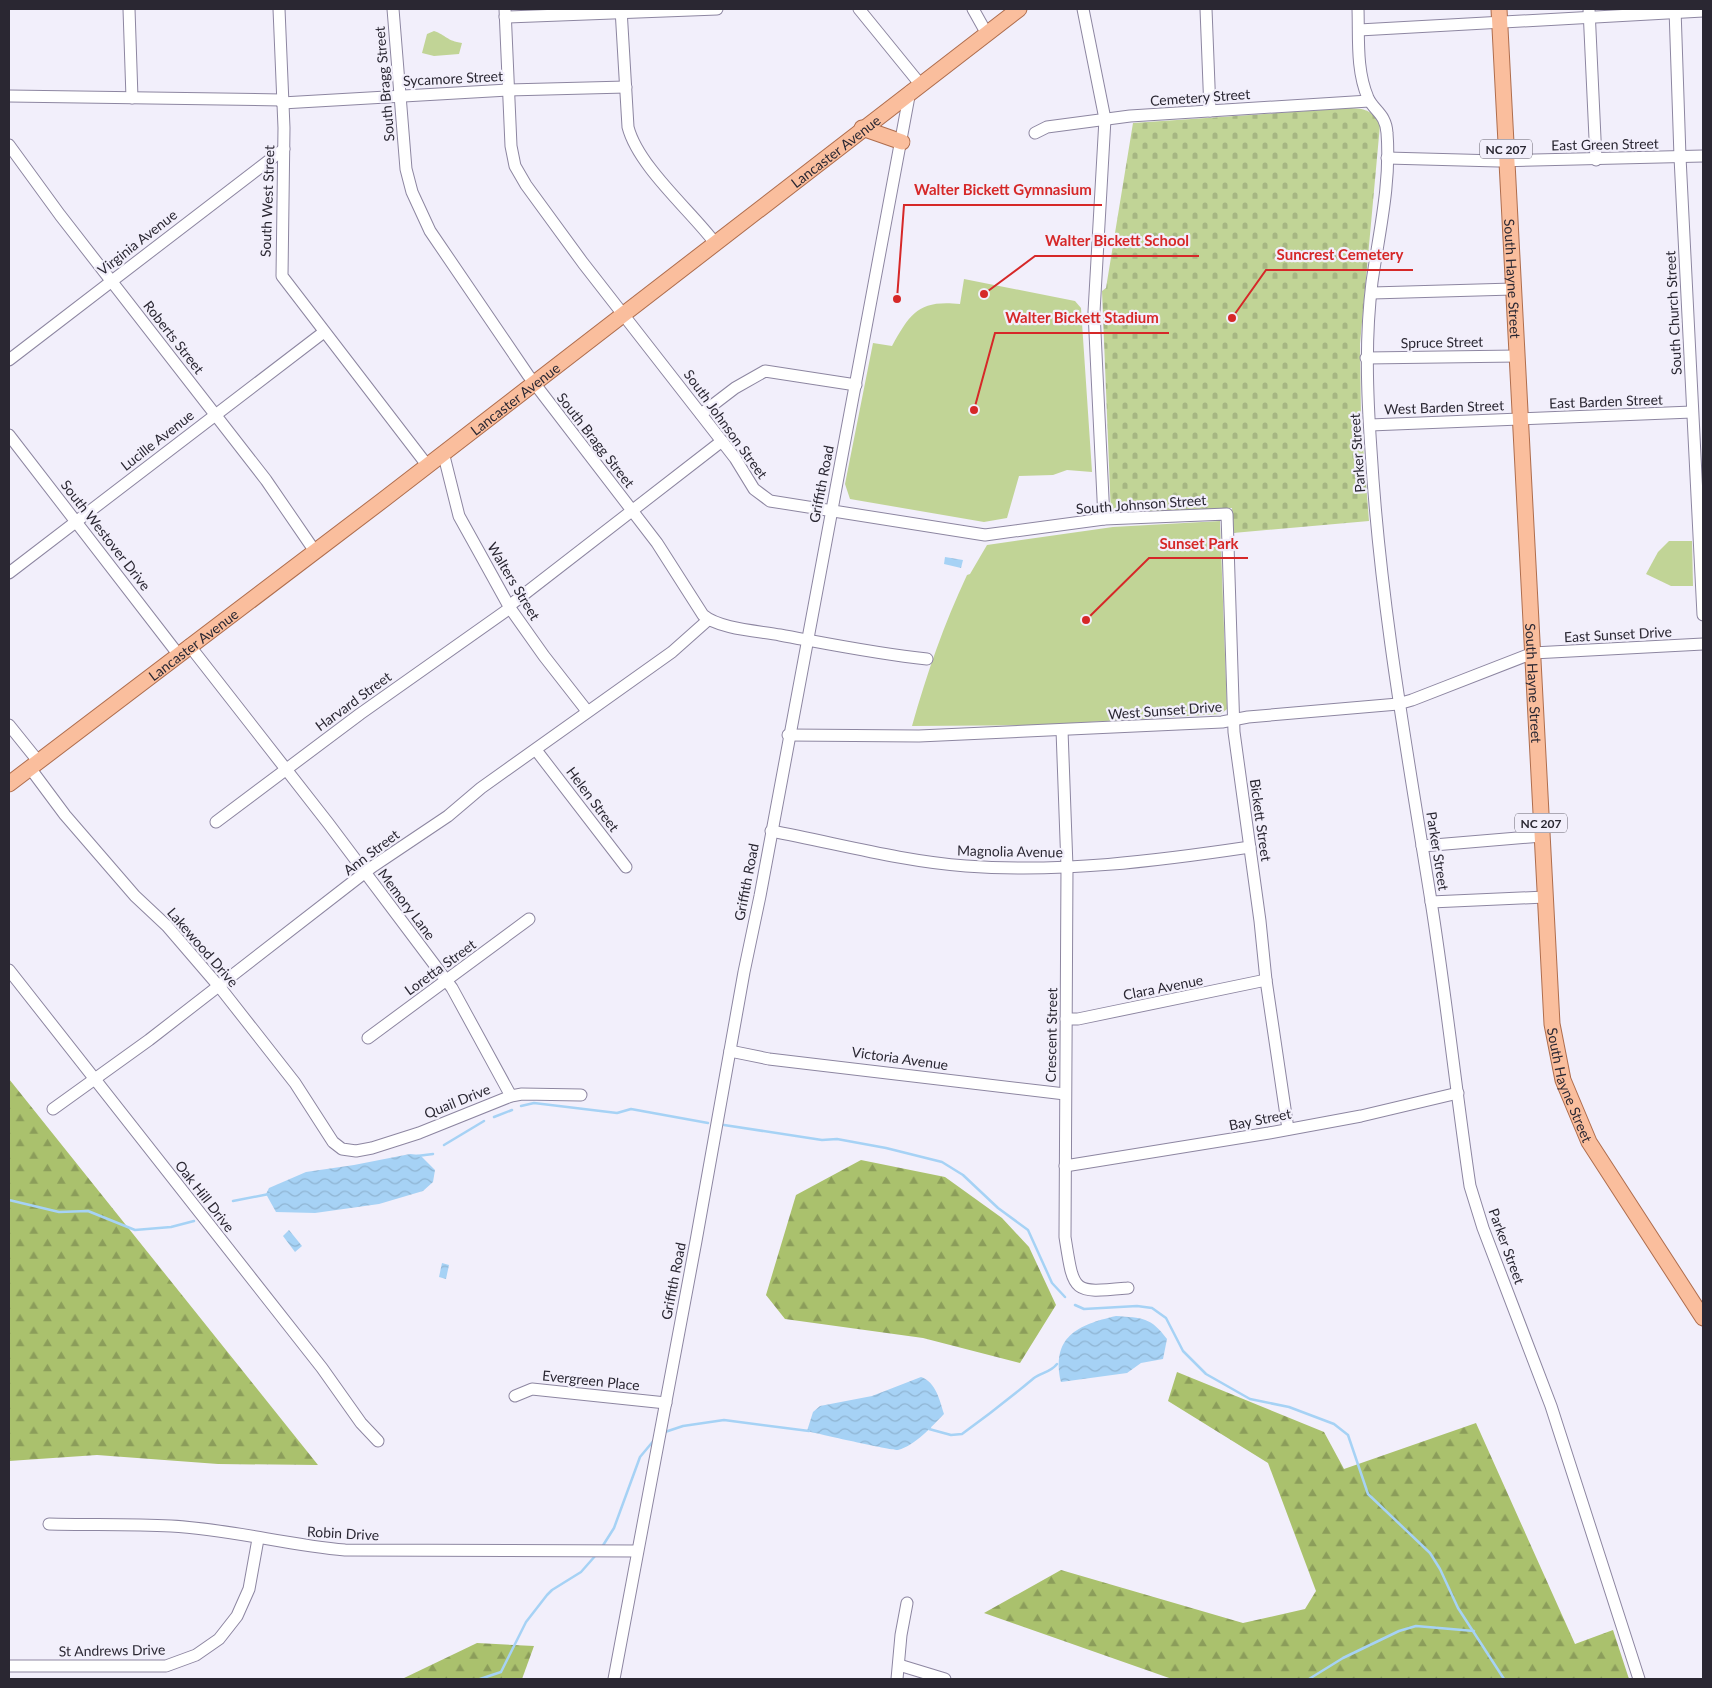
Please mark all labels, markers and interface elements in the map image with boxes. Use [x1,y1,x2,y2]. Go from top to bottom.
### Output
street label: South Bragg Street [370,26,398,142]
street label: Sycamore Street [403,67,503,89]
street label: Cemetery Street [1149,85,1251,109]
street label: Lancaster Avenue [787,111,883,191]
street label: East Green Street [1551,135,1659,153]
road number: NC 207 [1480,140,1532,158]
street label: South West Street [257,145,277,257]
callout: Walter Bickett Gymnasium [904,175,1102,205]
text: Walter Bickett Gymnasium [914,180,1092,198]
street label: Virginia Avenue [94,206,180,278]
street label: South Hayne Street [1501,218,1525,339]
callout: Walter Bickett School [1035,226,1199,256]
text: Walter Bickett School [1045,231,1189,249]
callout: Suncrest Cemetery [1266,240,1413,270]
text: Suncrest Cemetery [1277,245,1403,263]
street label: South Church Street [1661,250,1685,376]
street label: Roberts Street [140,297,208,377]
callout: Walter Bickett Stadium [995,303,1169,333]
text: Walter Bickett Stadium [1005,308,1159,326]
street label: Spruce Street [1401,333,1483,351]
street label: Lancaster Avenue [467,358,563,438]
street label: South Johnson Street [681,366,771,482]
street label: South Bragg Street [554,389,638,491]
street label: East Barden Street [1549,391,1663,411]
street label: West Barden Street [1384,396,1504,418]
street label: Lucille Avenue [117,406,197,474]
street label: Parker Street [1346,413,1368,493]
street label: Griffith Road [805,444,837,524]
street label: South Westover Drive [58,476,154,594]
street label: South Johnson Street [1075,491,1207,517]
callout: Sunset Park [1149,528,1248,558]
text: Sunset Park [1159,534,1240,552]
street label: Walters Street [484,539,544,623]
street label: Lancaster Avenue [145,605,241,684]
street label: South Hayne Street [1523,623,1546,743]
street label: East Sunset Drive [1564,623,1672,645]
street label: Harvard Street [312,668,394,734]
street label: West Sunset Drive [1107,698,1223,722]
street label: Helen Street [563,763,623,835]
street label: Bickett Street [1247,778,1275,862]
street label: Parker Street [1423,810,1453,892]
road number: NC 207 [1515,814,1567,832]
street label: Ann Street [340,825,402,879]
street label: Griffith Road [730,842,762,922]
street label: Magnolia Avenue [957,842,1063,860]
street label: Memory Lane [375,865,439,943]
street label: Lakewood Drive [164,904,242,990]
street label: Loretta Street [401,936,479,998]
street label: Clara Avenue [1122,971,1204,1003]
street label: Crescent Street [1042,988,1060,1082]
street label: South Hayne Street [1544,1026,1597,1145]
street label: Victoria Avenue [851,1043,949,1073]
street label: Quail Drive [422,1080,492,1122]
street label: Bay Street [1227,1105,1293,1133]
street label: Oak Hill Drive [172,1157,238,1235]
street label: Parker Street [1485,1206,1529,1286]
street label: Griffith Road [657,1241,689,1321]
street label: Evergreen Place [541,1366,641,1394]
street label: Robin Drive [306,1523,380,1543]
street label: St Andrews Drive [59,1641,165,1659]

